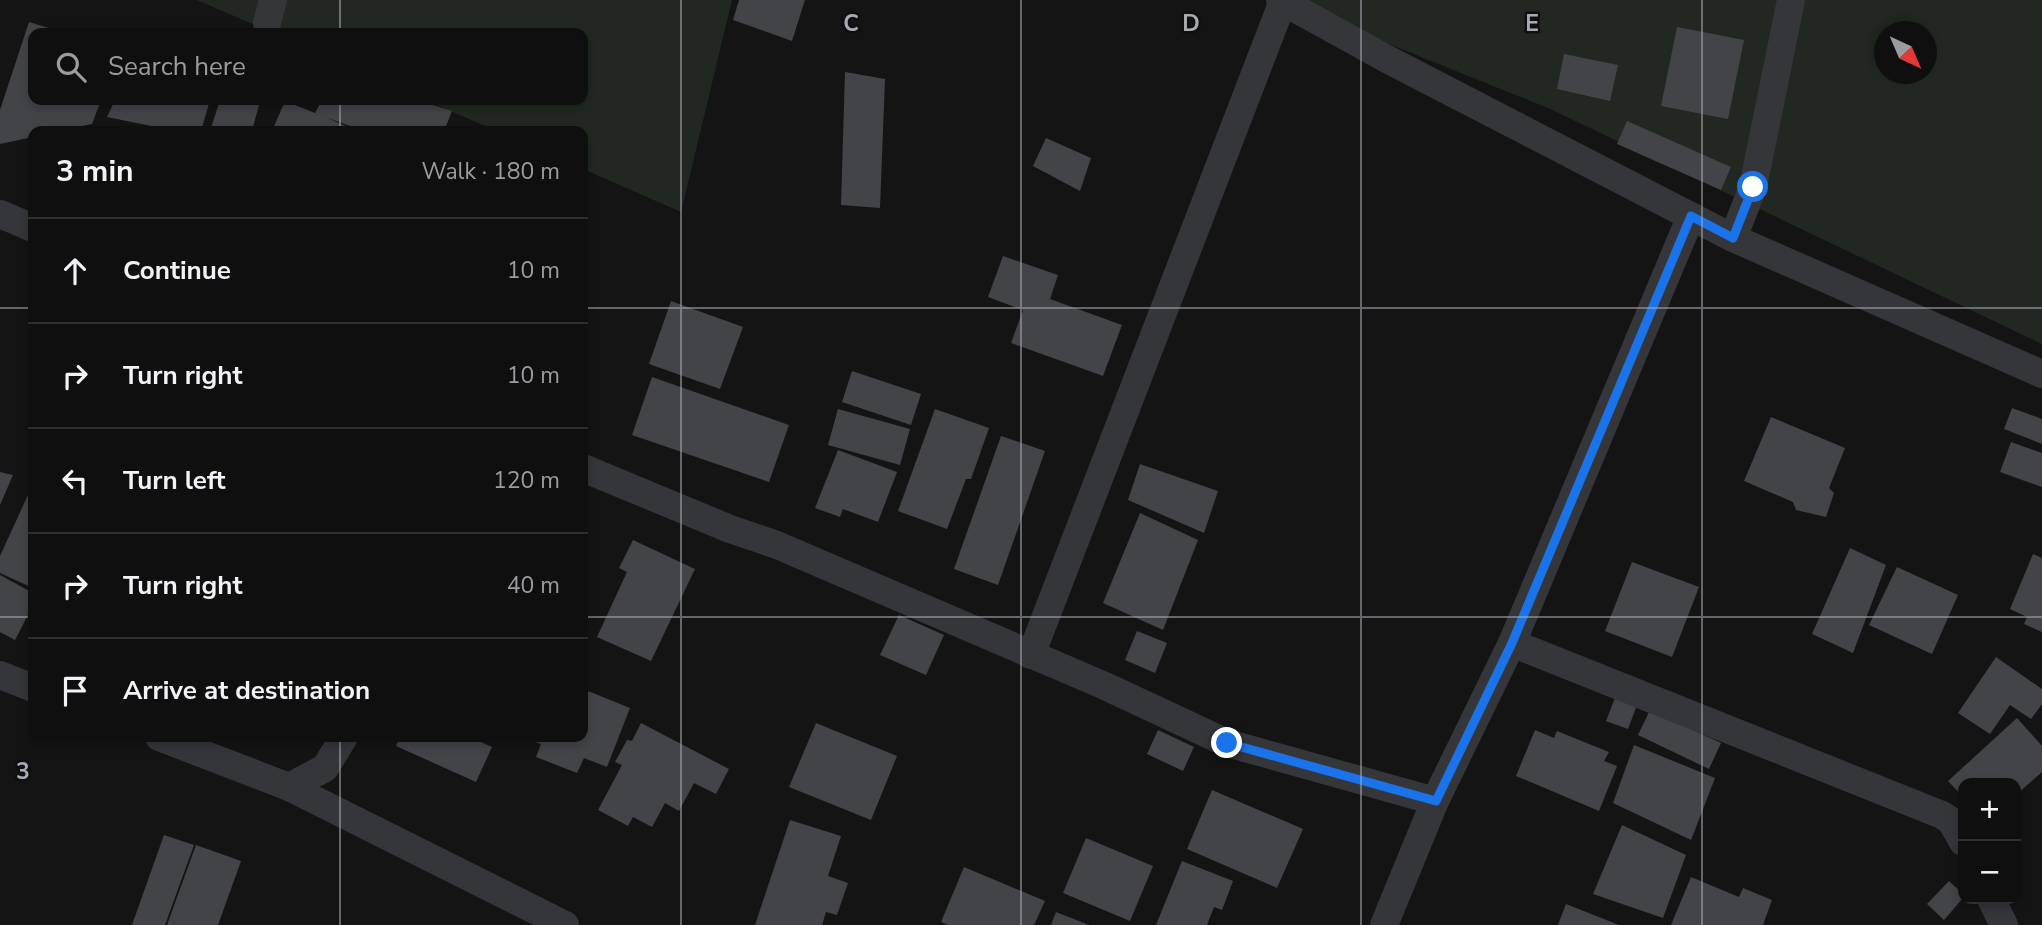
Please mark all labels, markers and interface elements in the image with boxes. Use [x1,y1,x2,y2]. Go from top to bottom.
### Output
text: C [843,8,859,39]
text: D [1182,8,1200,39]
text: E [1525,8,1539,39]
north arrow [1874,21,1937,84]
search box [28,28,588,105]
icon: search [52,48,90,86]
text: Search here [108,49,246,84]
text: 3 min [56,151,134,192]
text: Walk · 180 m [421,156,560,187]
route start [1737,171,1768,202]
icon: ahead [56,252,94,290]
text: Continue [123,253,231,288]
text: 10 m [507,255,560,286]
icon: right [56,357,94,395]
text: Turn right [123,358,242,393]
text: 10 m [507,360,560,391]
icon: left [56,462,94,500]
text: Turn left [123,463,226,498]
text: 120 m [493,465,560,496]
icon: right [56,567,94,605]
text: Turn right [123,568,242,603]
text: 40 m [507,570,560,601]
icon: arrive [56,672,94,710]
text: Arrive at destination [123,673,370,708]
route end [1211,727,1242,758]
text: 3 [16,756,30,787]
map controls [1958,778,2021,904]
button: + [1958,778,2021,841]
button: − [1958,841,2021,904]

